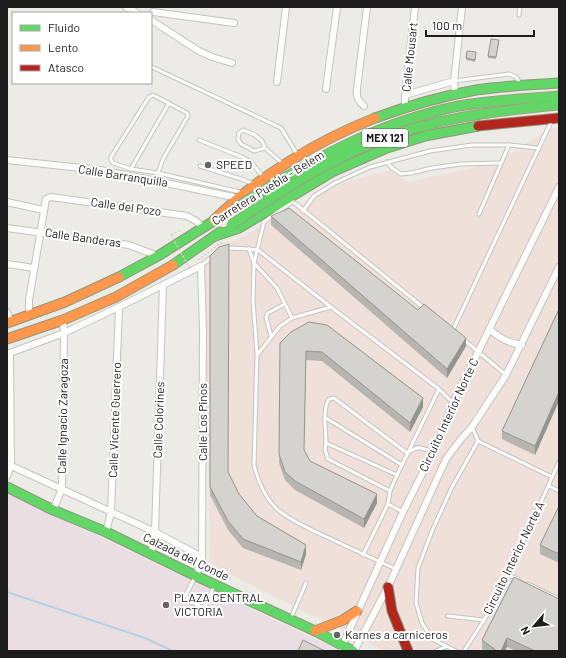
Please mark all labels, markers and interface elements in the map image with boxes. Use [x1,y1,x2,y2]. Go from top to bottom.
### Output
legend [12,12,152,84]
scale bar [426,12,534,38]
text: 100 m [432,18,462,32]
text: Fluido [48,20,80,34]
street label: Calle Mousart [398,21,420,92]
text: Lento [48,40,78,54]
text: Atasco [48,60,84,74]
road number: MEX 121 [362,129,408,147]
street label: Carretera Puebla - Belem [209,147,326,227]
place label: SPEED [216,157,252,171]
marker: SPEED [203,160,213,170]
street label: Calle Barranquilla [77,161,169,189]
street label: Calle del Pozo [90,194,162,218]
street label: Calle Banderas [44,225,122,249]
street label: Circuito Interior Norte C [416,355,481,474]
street label: Calle Ignacio Zaragoza [54,358,70,474]
street label: Calle Vicente Guerrero [105,362,123,478]
street label: Calle Colorines [150,381,166,459]
street label: Calle Los Pinos [195,383,209,461]
street label: Circuito Interior Norte A [480,499,547,616]
street label: Calzada del Conde [141,529,232,583]
place label: PLAZA CENTRAL VICTORIA [174,590,264,618]
marker: PLAZA CENTRAL VICTORIA [161,600,171,610]
north arrow [514,606,554,646]
text: N [517,625,532,637]
place label: Karnes a carniceros [345,627,448,641]
marker: Karnes a carniceros [332,630,342,640]

